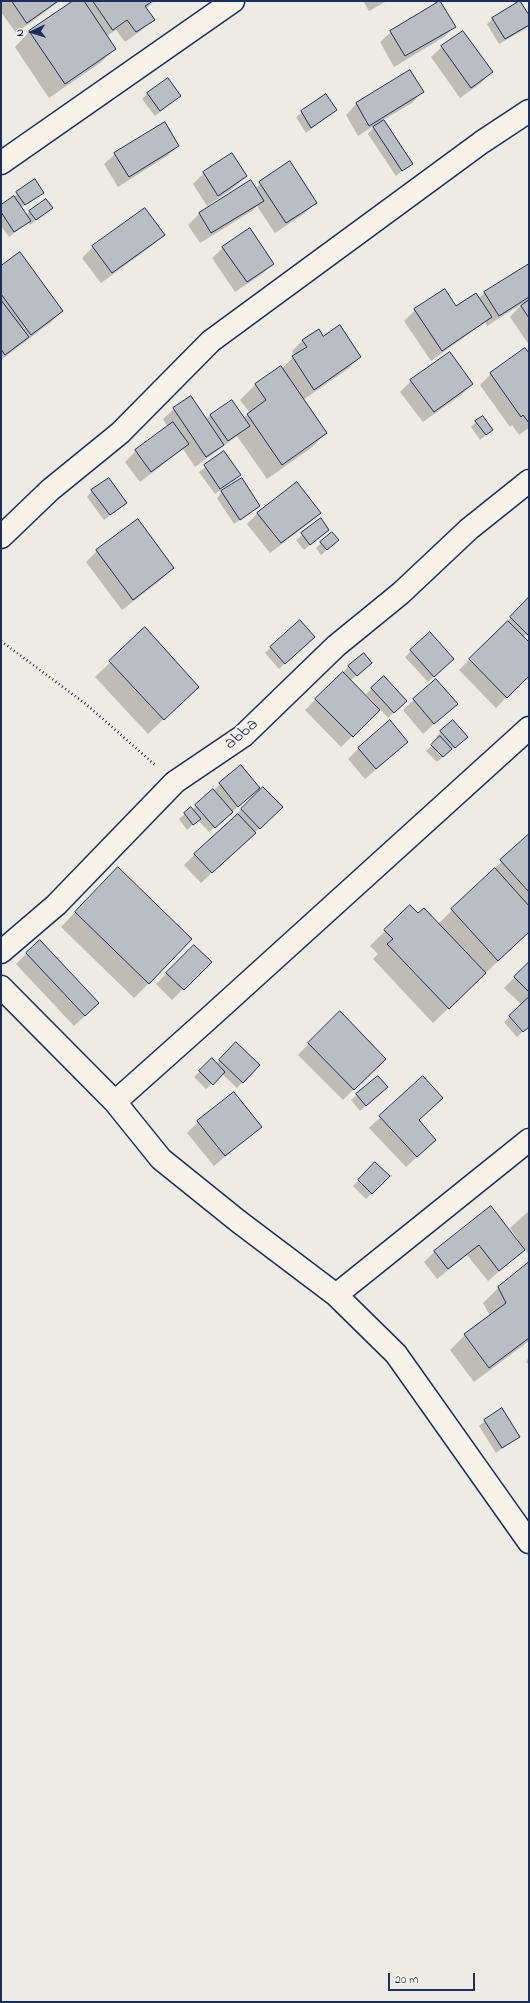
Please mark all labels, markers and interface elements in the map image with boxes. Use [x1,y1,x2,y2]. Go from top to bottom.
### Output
north arrow [12,12,52,52]
text: N [12,29,28,37]
street label: abba [221,715,263,755]
scale bar [390,1965,477,1991]
text: 20 m [395,1971,418,1989]

